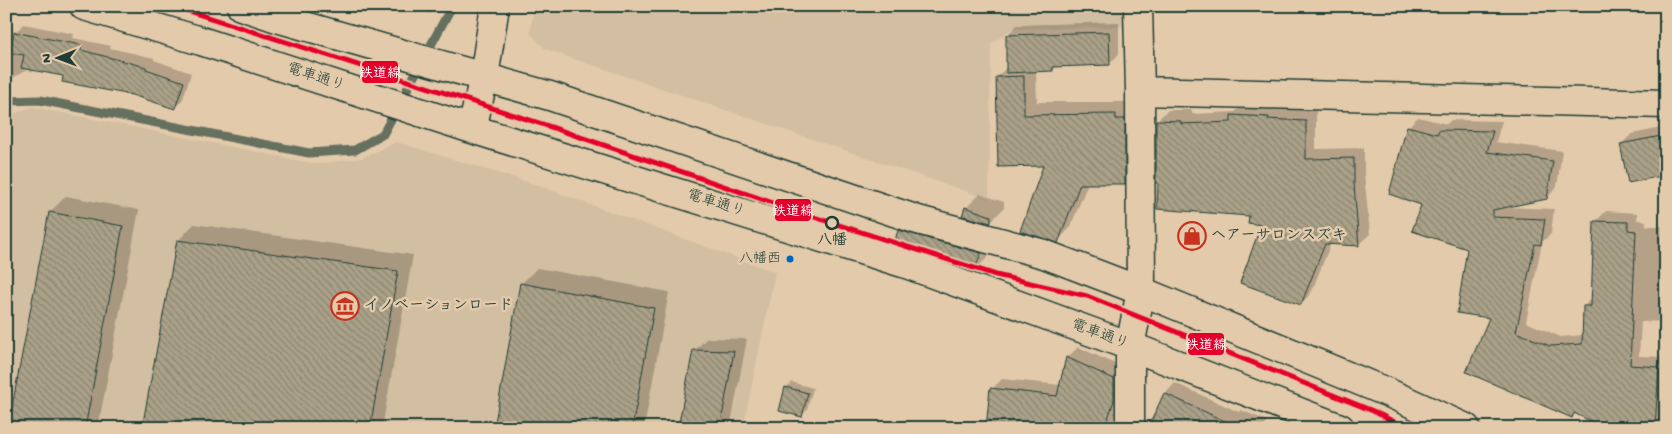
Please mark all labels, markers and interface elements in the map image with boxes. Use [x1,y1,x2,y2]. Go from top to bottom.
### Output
north arrow [32,32,82,82]
text: N [39,53,56,63]
street label: 電車通り [285,59,348,96]
line badge: 鉄道線 [361,60,399,84]
text: 鉄道線 [359,66,401,83]
street label: 電車通り [685,186,748,221]
line badge: 鉄道線 [774,198,812,222]
text: 鉄道線 [772,204,814,221]
marker: 八幡 [825,216,839,230]
shop icon: ヘアーサロンスズキ [1177,221,1207,251]
place label: ヘアーサロンスズキ [1211,227,1347,245]
place label: 八幡 [817,231,847,250]
place label: 八幡西 [739,251,781,268]
marker: 八幡西 [785,254,795,264]
museum icon: イノベーションロード [330,291,360,321]
place label: イノベーションロード [364,297,513,315]
street label: 電車通り [1069,315,1132,354]
line badge: 鉄道線 [1187,332,1225,356]
text: 鉄道線 [1185,338,1227,355]

